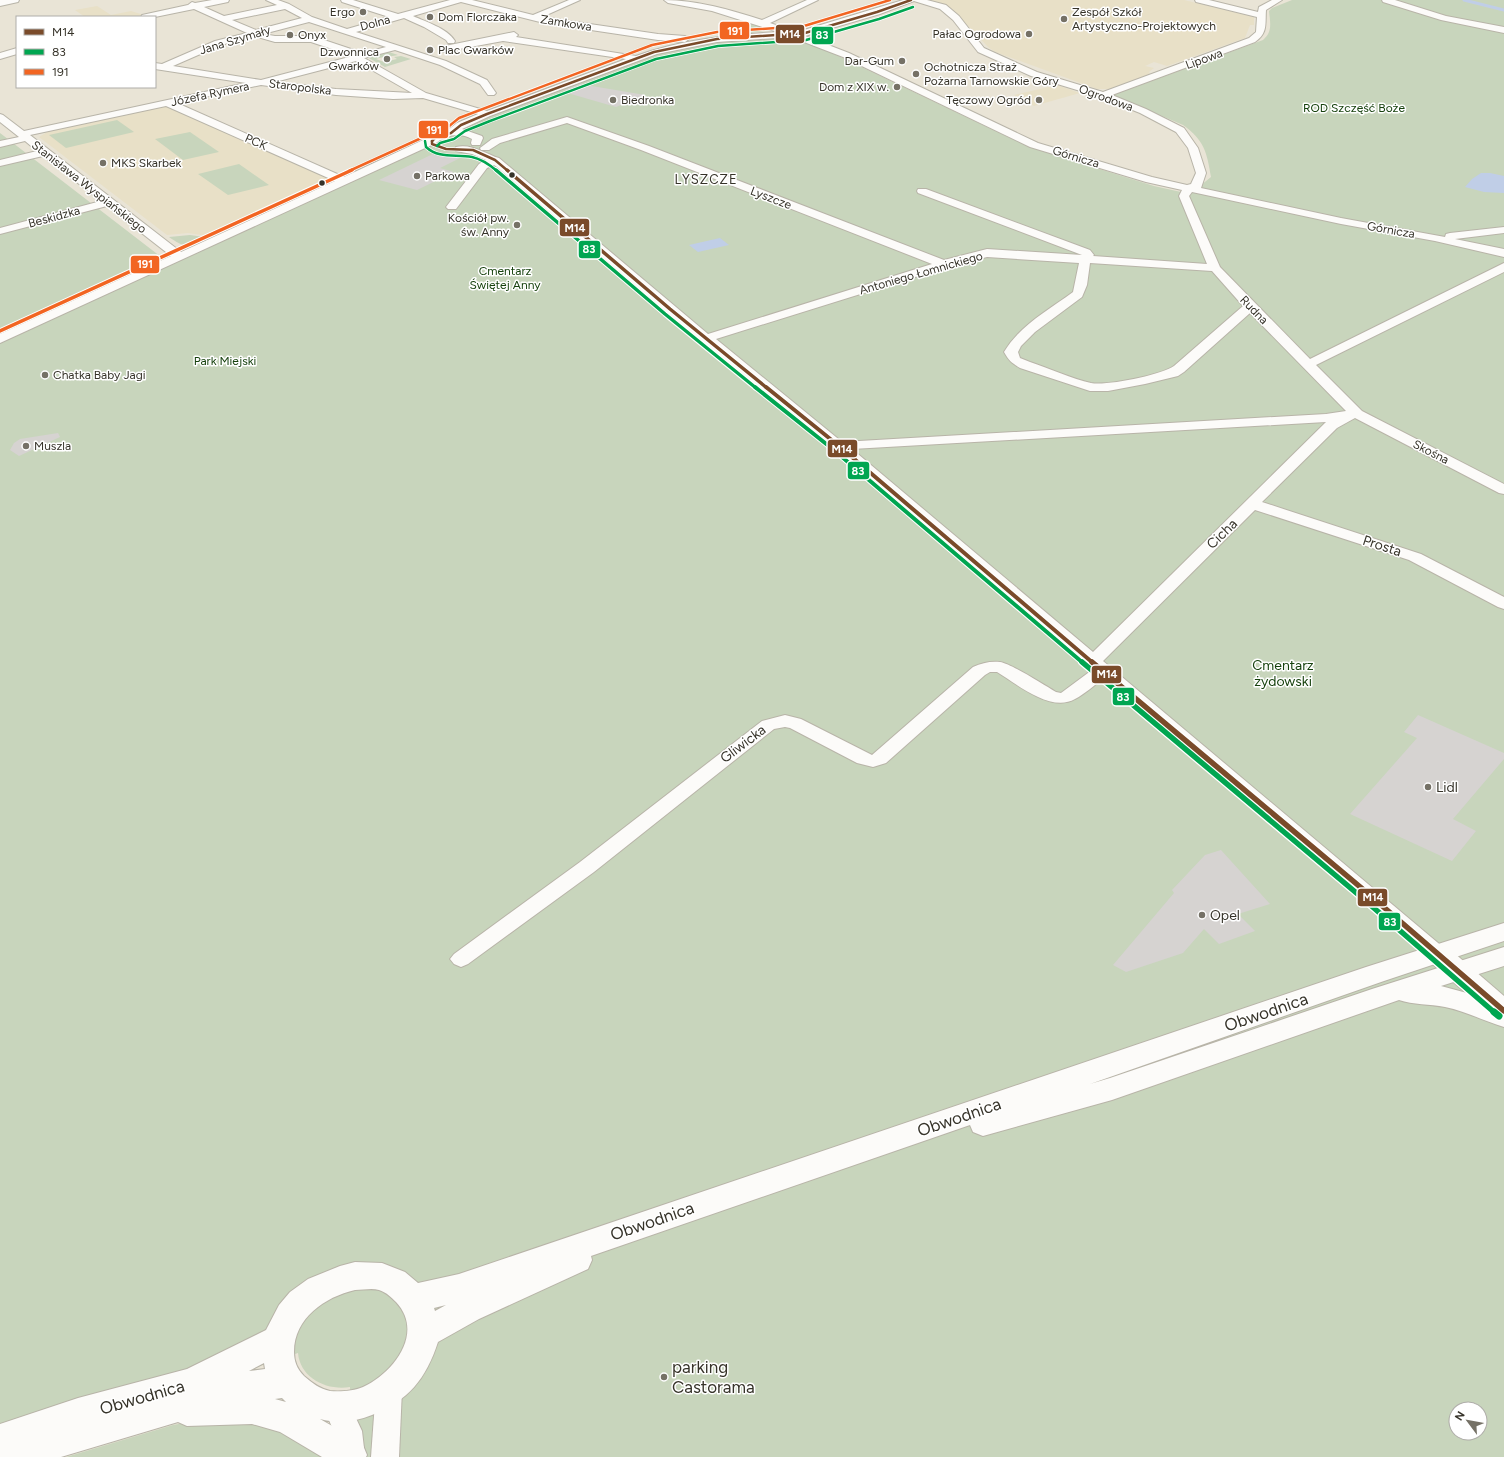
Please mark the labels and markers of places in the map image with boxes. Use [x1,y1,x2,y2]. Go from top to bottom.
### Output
place label: Ergo [330,5,355,19]
place label: Zespół Szkół Artystyczno-Projektowych [1072,5,1216,33]
marker: Ergo [358,7,368,17]
place label: Dom Florczaka [438,10,517,24]
marker: Dom Florczaka [425,12,435,22]
marker: Zespół Szkół Artystyczno-Projektowych [1059,14,1069,24]
place label: Pałac Ogrodowa [932,27,1021,41]
place label: Onyx [298,28,326,42]
marker: Pałac Ogrodowa [1024,29,1034,39]
marker: Onyx [285,30,295,40]
place label: Plac Gwarków [438,43,514,57]
place label: Dzwonnica Gwarków [320,45,380,73]
marker: Plac Gwarków [425,45,435,55]
marker: Dzwonnica Gwarków [382,54,392,64]
place label: Dar-Gum [845,54,894,68]
marker: Dar-Gum [897,56,907,66]
place label: Ochotnicza Straż Pożarna Tarnowskie Góry [924,60,1059,88]
marker: Ochotnicza Straż Pożarna Tarnowskie Góry [911,69,921,79]
place label: Dom z XIX w. [819,80,889,94]
marker: Dom z XIX w. [892,82,902,92]
place label: Biedronka [621,93,674,107]
place label: Tęczowy Ogród [946,93,1031,107]
marker: Biedronka [608,95,618,105]
marker: Tęczowy Ogród [1034,95,1044,105]
place label: MKS Skarbek [111,156,182,170]
marker: MKS Skarbek [98,158,108,168]
place label: Parkowa [425,169,470,183]
unlabelled marker [507,170,517,180]
marker: Parkowa [412,171,422,181]
unlabelled marker [317,178,327,188]
place label: Kościół pw. św. Anny [448,211,510,239]
marker: Kościół pw. św. Anny [512,220,522,230]
place label: Chatka Baby Jagi [53,368,146,382]
marker: Chatka Baby Jagi [40,370,50,380]
place label: Muszla [34,439,71,453]
marker: Muszla [21,441,31,451]
place label: Lidl [1436,779,1458,796]
marker: Lidl [1423,782,1433,792]
place label: Opel [1210,907,1240,924]
marker: Opel [1197,910,1207,920]
place label: parking Castorama [672,1357,755,1397]
marker: parking Castorama [659,1372,669,1382]

